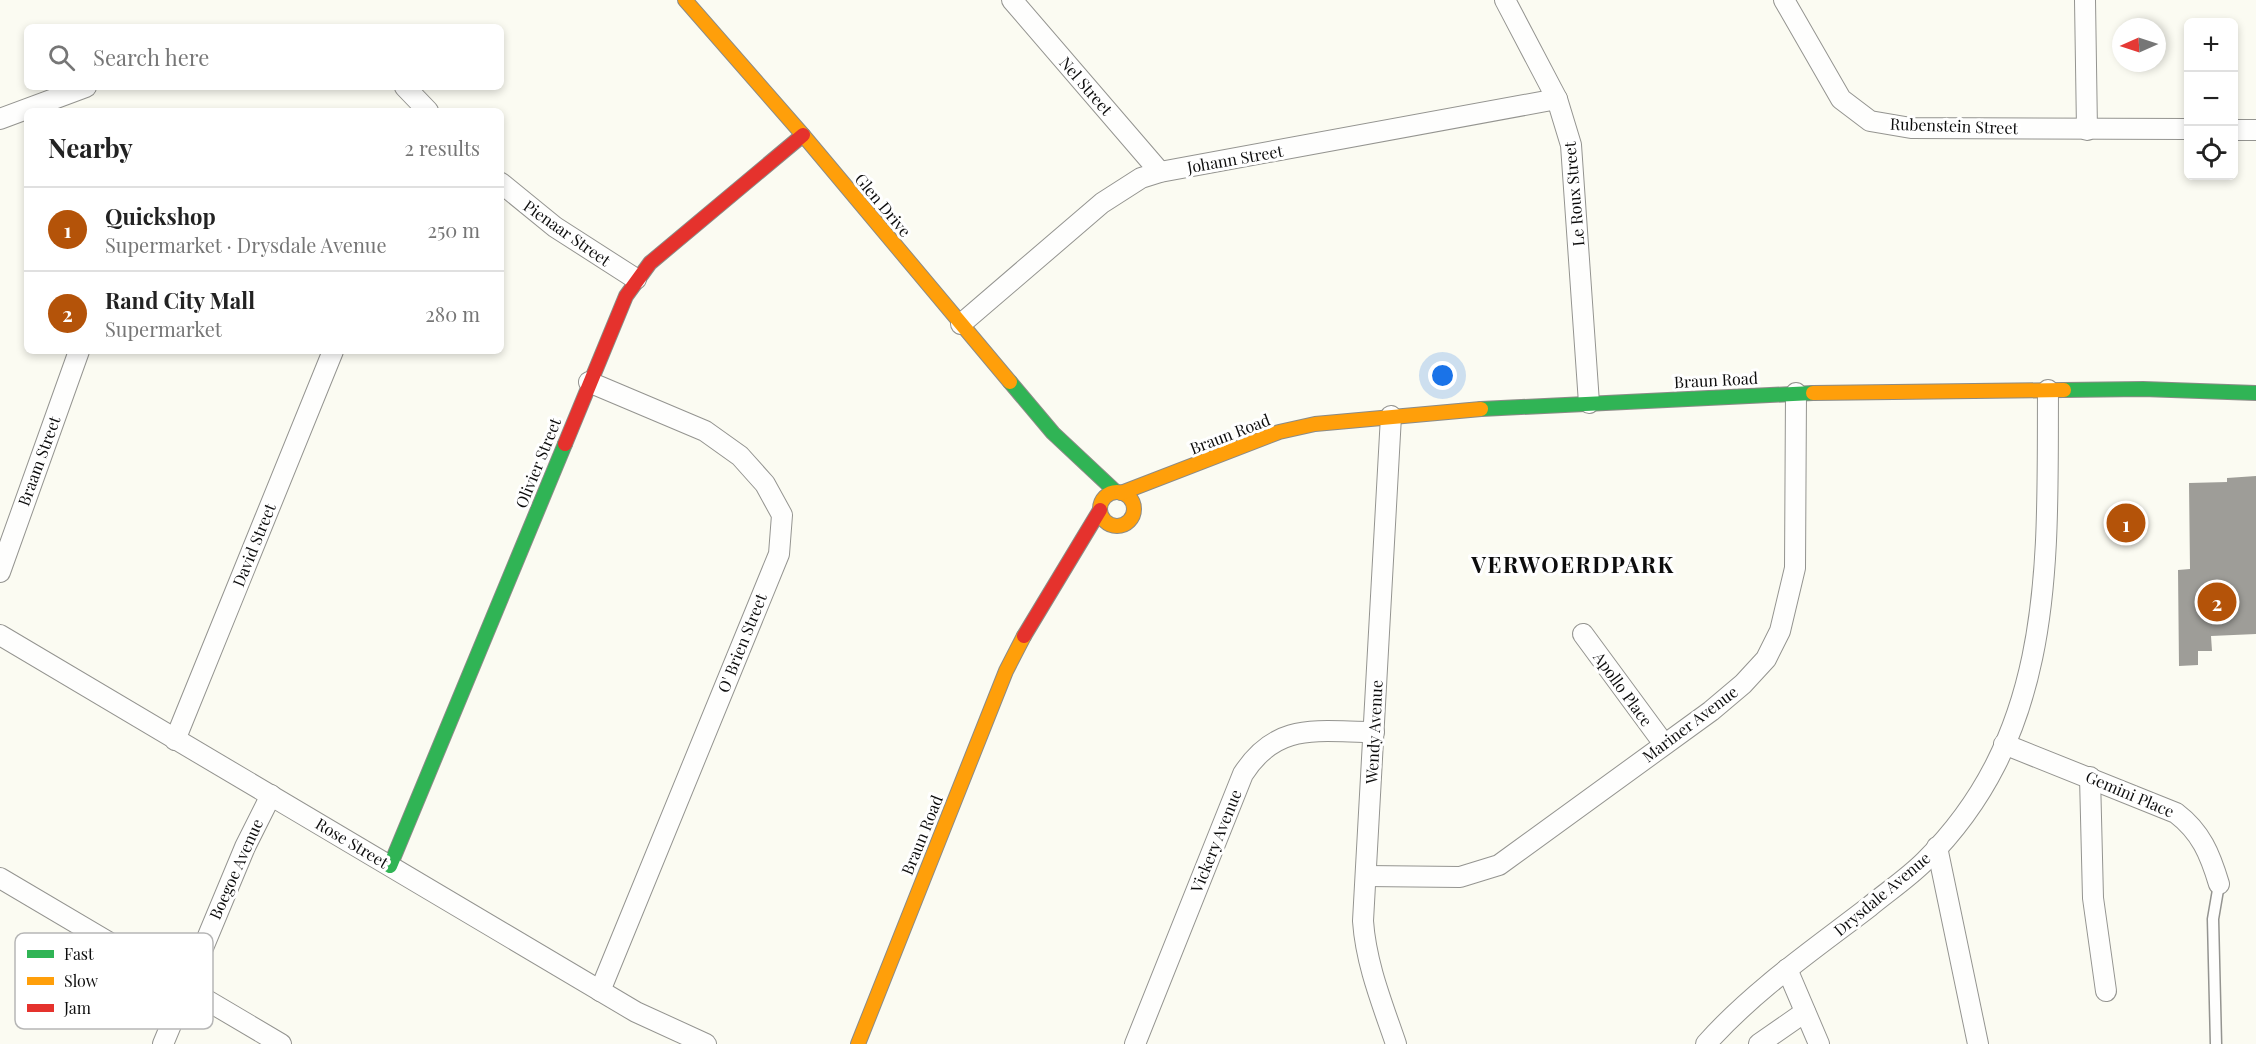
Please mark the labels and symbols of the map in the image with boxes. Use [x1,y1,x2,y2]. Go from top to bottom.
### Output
north arrow [2112,18,2166,72]
street label: Nel Street [1055,52,1118,119]
street label: Rubenstein Street [1889,113,2019,138]
street label: Johann Street [1184,140,1285,177]
street label: Le Roux Street [1558,141,1589,247]
street label: Glen Drive [851,169,916,241]
street label: Pienaar Street [520,195,615,270]
your location [1428,361,1457,390]
street label: Braun Road [1673,367,1759,392]
street label: Braun Road [1187,409,1273,458]
street label: Braam Street [13,413,65,509]
street label: Olivier Street [510,414,565,511]
street label: David Street [227,500,280,590]
pin: 1 [2106,500,2146,546]
district label: VERWOERDPARK [1470,549,1675,579]
pin: 2 [2198,580,2236,624]
street label: O' Brien Street [712,590,771,695]
street label: Apollo Place [1589,646,1658,730]
street label: Wendy Avenue [1360,679,1387,786]
street label: Mariner Avenue [1638,681,1742,766]
street label: Gemini Place [2083,765,2178,822]
street label: Vickery Avenue [1185,786,1246,896]
street label: Braun Road [896,792,947,878]
street label: Rose Street [312,813,393,873]
street label: Boegoe Avenue [204,815,267,923]
street label: Drysdale Avenue [1829,847,1934,940]
legend [15,933,213,1029]
text: Fast [64,943,94,964]
text: Slow [64,970,99,991]
text: Jam [63,997,91,1018]

